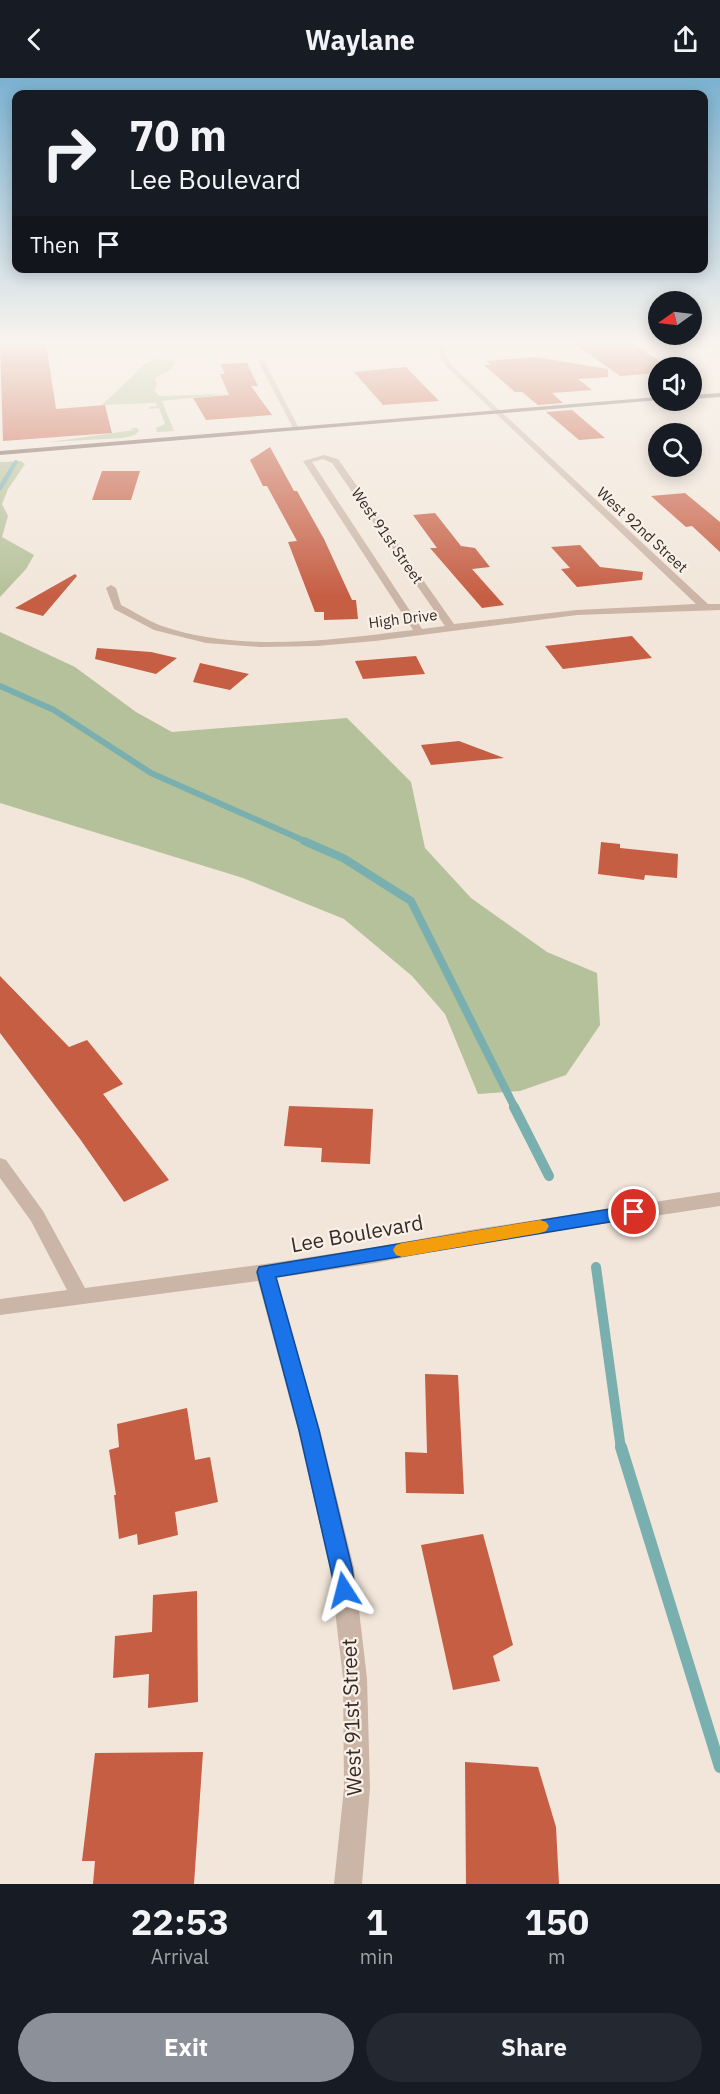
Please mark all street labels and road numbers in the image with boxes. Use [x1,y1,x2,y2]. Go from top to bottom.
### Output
street label: West 92nd Street [593,483,692,577]
street label: West 91st Street [347,484,427,587]
street label: High Drive [367,605,438,632]
street label: Lee Boulevard [288,1208,425,1258]
street label: West 91st Street [334,1638,368,1796]

